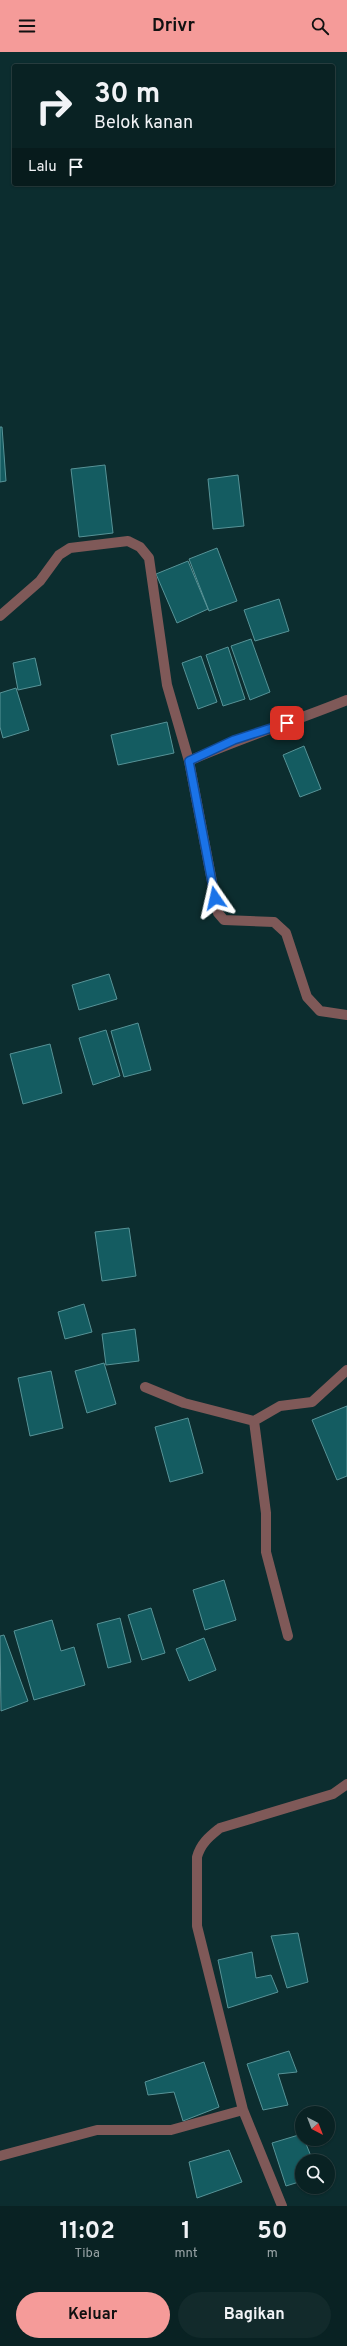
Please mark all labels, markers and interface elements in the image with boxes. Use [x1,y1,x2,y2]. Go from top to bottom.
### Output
icon: menu [16,15,38,37]
text: Drivr [152,15,195,38]
icon: search [309,15,331,37]
text: 30 m [94,77,160,113]
icon: right [28,80,80,132]
text: Belok kanan [94,112,193,135]
icon: arrive [65,156,87,178]
text: Lalu [28,158,57,177]
pin [270,706,304,740]
icon: arrive [276,712,298,734]
position arrow [194,877,236,919]
north arrow [295,2106,335,2146]
map controls [295,2106,335,2194]
button: search [295,2154,335,2194]
text: 11:02 [59,2217,115,2247]
text: 1 [181,2217,191,2247]
text: 50 [257,2217,288,2247]
text: Tiba [75,2246,100,2262]
text: mnt [174,2246,198,2262]
text: m [267,2246,278,2262]
button: Keluar [16,2292,170,2338]
button: Bagikan [178,2292,331,2338]

